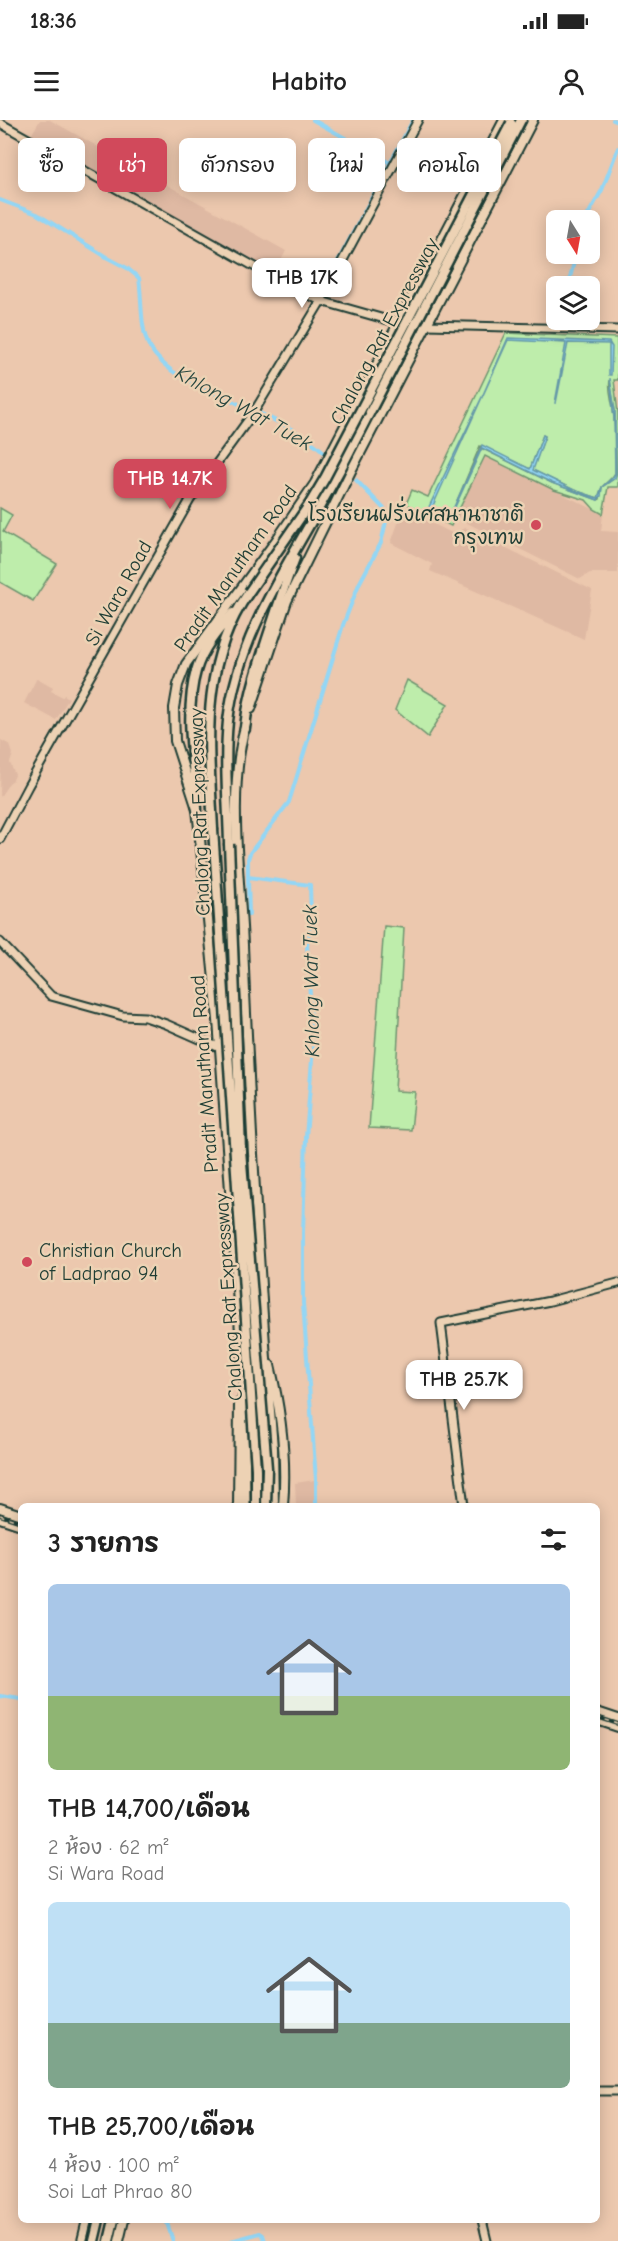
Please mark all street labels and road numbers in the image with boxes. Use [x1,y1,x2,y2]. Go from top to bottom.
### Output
street label: Chalong Rat Expressway [325,234,444,429]
street label: Pradit Manutham Road [169,481,302,656]
street label: Si Wara Road [80,537,157,650]
street label: Chalong Rat Expressway [184,707,215,916]
street label: Pradit Manutham Road [186,974,223,1174]
street label: Chalong Rat Expressway [210,1192,247,1402]

